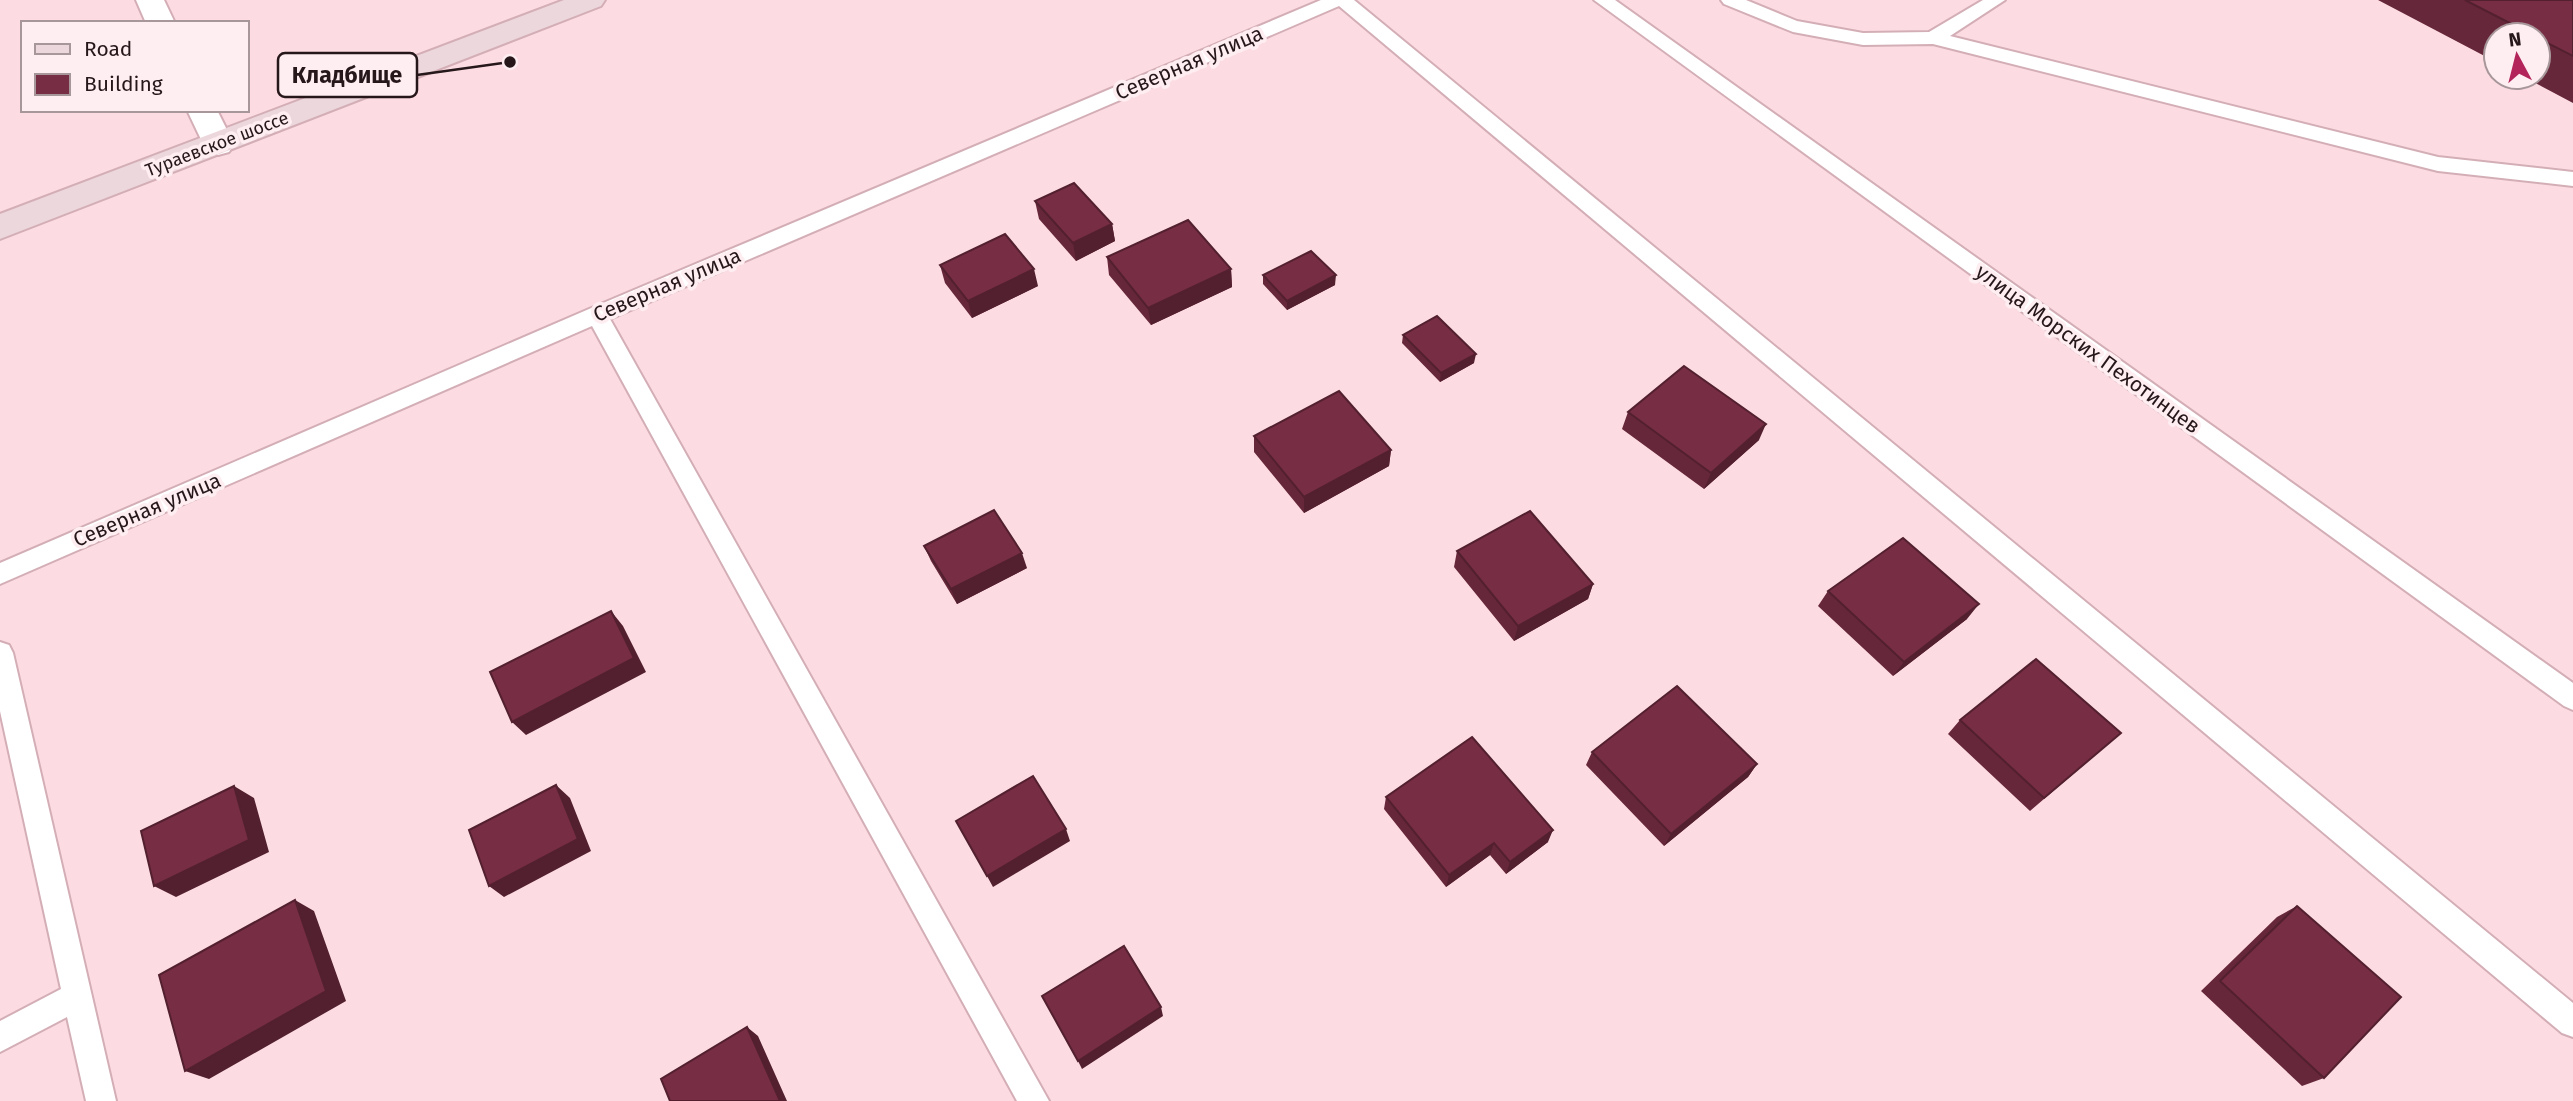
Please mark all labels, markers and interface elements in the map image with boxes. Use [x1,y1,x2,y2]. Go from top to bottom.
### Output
street label: Северная улица [1111,20,1267,106]
legend [21,21,248,112]
north arrow [2482,21,2552,91]
text: N [2507,27,2523,52]
text: Road [84,36,132,62]
callout: Кладбище [278,53,417,97]
text: Кладбище [292,61,403,89]
text: Building [84,71,163,97]
street label: Тураевское шоссе [142,107,292,181]
street label: Северная улица [589,242,745,328]
street label: улица Морских Пехотинцев [1971,259,2205,439]
street label: Северная улица [69,467,225,553]

